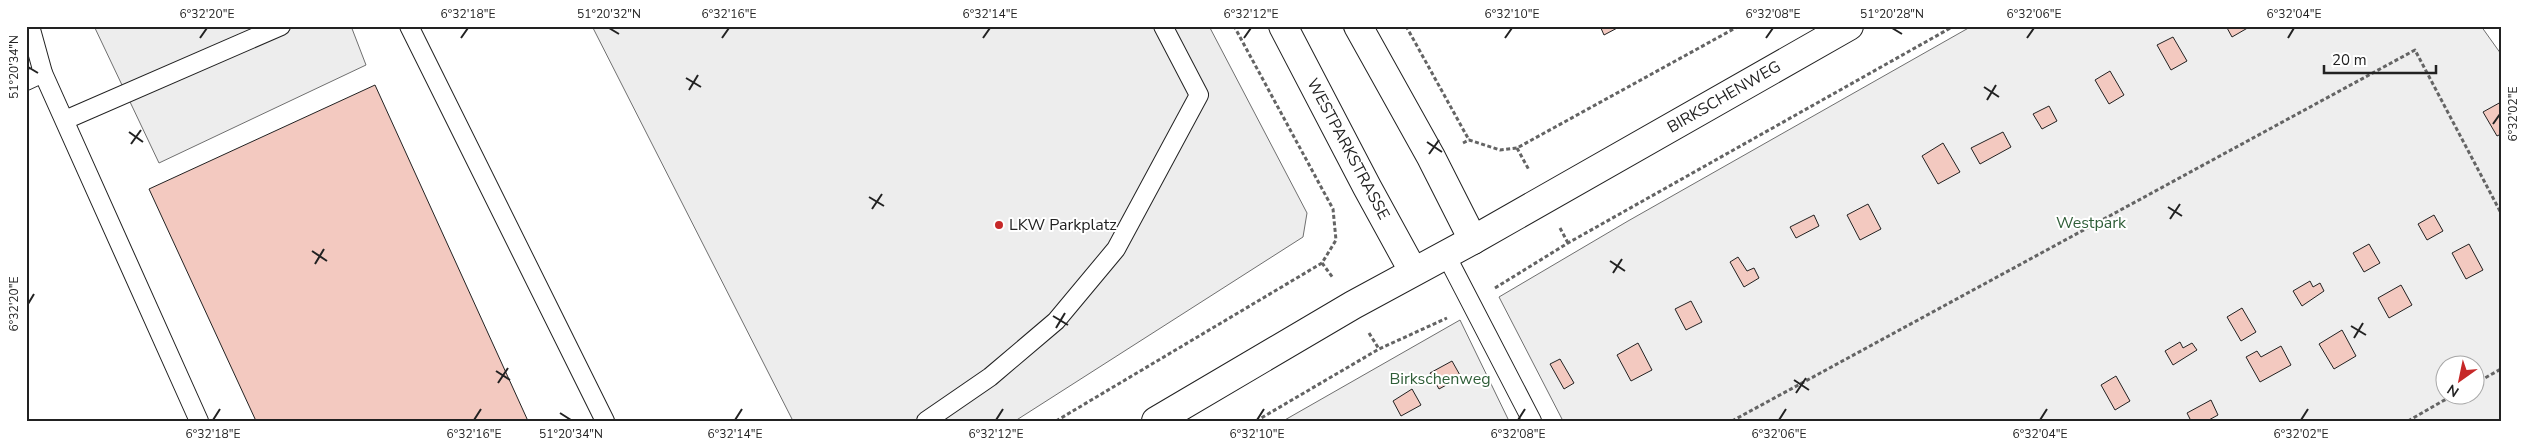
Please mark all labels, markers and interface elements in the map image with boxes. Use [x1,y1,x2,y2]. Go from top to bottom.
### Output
text: 6°32'20"E [180,6,234,22]
text: 6°32'18"E [441,6,495,22]
text: 51°20'32"N [577,6,641,22]
text: 6°32'16"E [702,6,756,22]
text: 6°32'14"E [963,6,1017,22]
text: 6°32'12"E [1224,6,1278,22]
text: 6°32'10"E [1485,6,1539,22]
text: 6°32'08"E [1746,6,1800,22]
text: 51°20'28"N [1860,6,1924,22]
text: 6°32'06"E [2007,6,2061,22]
text: 6°32'04"E [2267,6,2321,22]
text: 51°20'34"N [6,35,22,99]
scale bar [2324,42,2437,74]
text: 20 m [2332,50,2367,70]
street label: BIRKSCHENWEG [1663,56,1785,138]
street label: WESTPARKSTRASSE [1301,74,1395,224]
text: 6°32'02"E [2505,87,2521,141]
park label: Westpark [2056,212,2127,234]
place label: LKW Parkplatz [1009,214,1117,236]
marker: LKW Parkplatz [993,219,1005,231]
text: 6°32'20"E [6,277,22,331]
north arrow [2434,354,2484,404]
park label: Birkschenweg [1389,368,1491,390]
text: N [2444,380,2463,401]
text: 6°32'18"E [186,426,240,442]
text: 6°32'16"E [447,426,501,442]
text: 51°20'34"N [539,426,603,442]
text: 6°32'14"E [708,426,762,442]
text: 6°32'12"E [969,426,1023,442]
text: 6°32'10"E [1230,426,1284,442]
text: 6°32'08"E [1491,426,1545,442]
text: 6°32'06"E [1752,426,1806,442]
text: 6°32'04"E [2013,426,2067,442]
text: 6°32'02"E [2274,426,2328,442]

